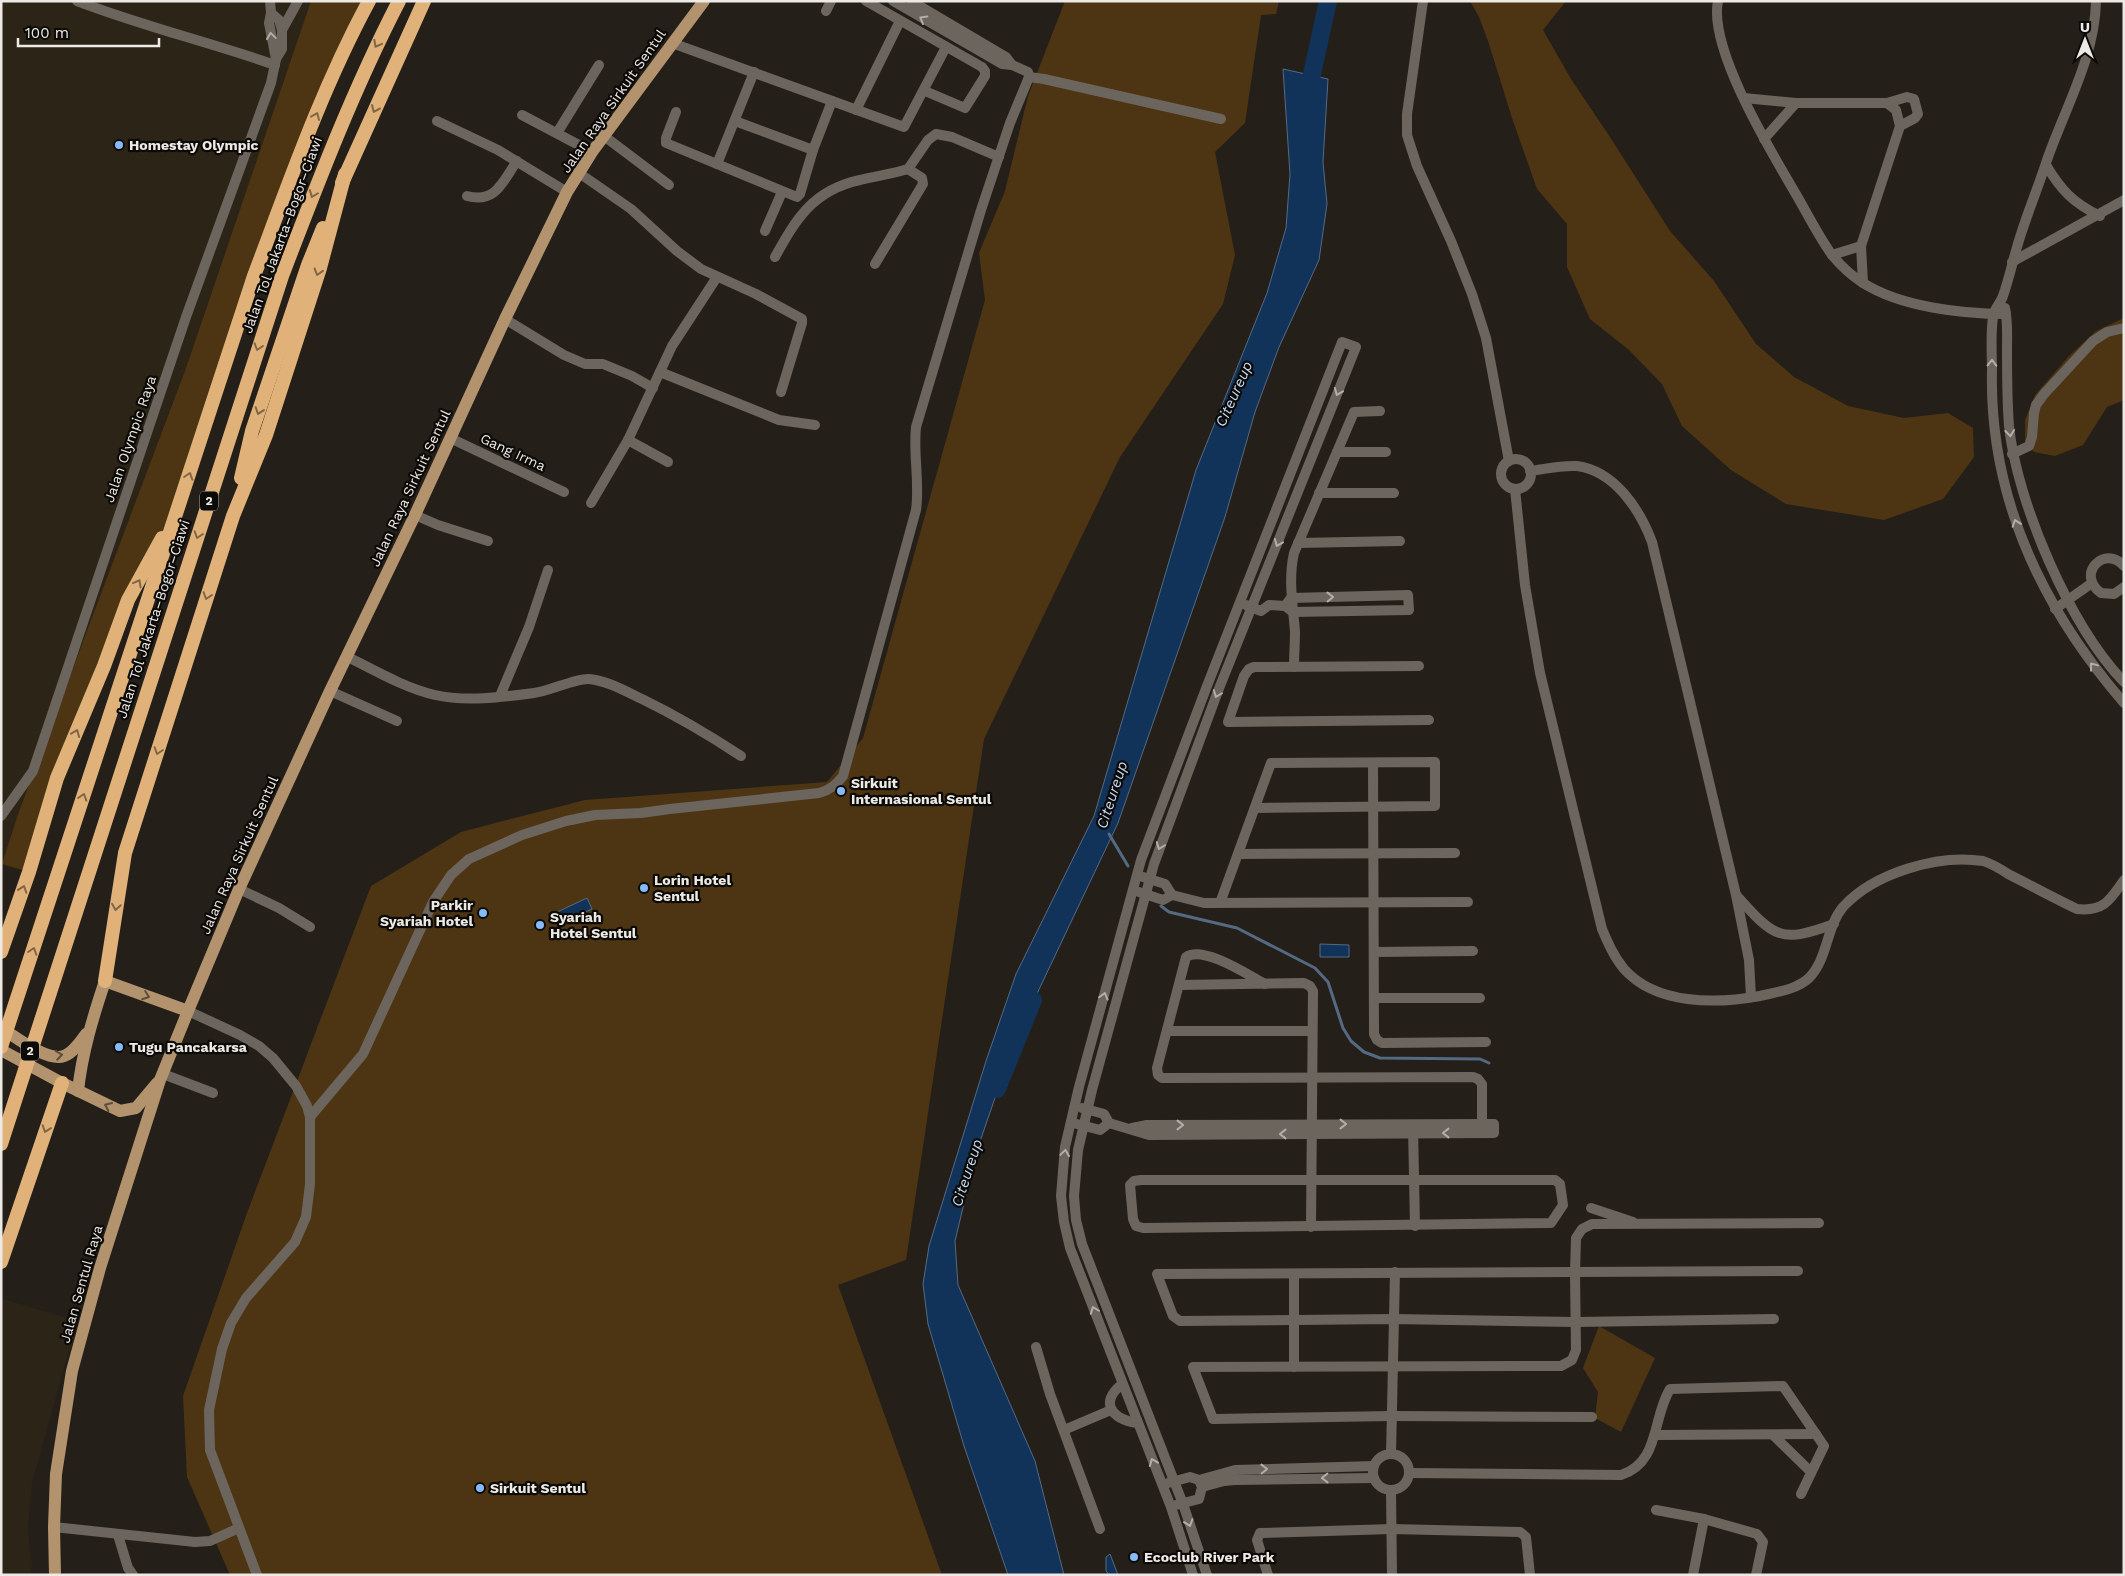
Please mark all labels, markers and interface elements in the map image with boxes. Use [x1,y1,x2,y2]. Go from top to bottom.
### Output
scale bar [18,15,159,47]
one-way arrow [919,15,928,25]
north arrow [2060,15,2110,65]
text: U [2080,19,2090,35]
text: 100 m [25,24,69,42]
street label: Jalan Raya Sirkuit Sentul [557,26,669,176]
one-way arrow [266,31,276,40]
one-way arrow [373,39,383,48]
one-way arrow [370,104,381,113]
one-way arrow [310,112,321,121]
street label: Jalan Tol Jakarta–Bogor–Ciawi [239,135,325,335]
place label: Homestay Olympic [129,137,259,153]
marker: Homestay Olympic [113,139,125,151]
one-way arrow [309,189,319,198]
one-way arrow [314,267,324,276]
one-way arrow [254,342,264,350]
water label: Citeureup [1212,358,1256,430]
one-way arrow [1987,359,1997,367]
street label: Jalan Olympic Raya [101,373,159,505]
one-way arrow [1334,387,1345,396]
one-way arrow [255,406,265,414]
street label: Jalan Raya Sirkuit Sentul [367,406,454,569]
street label: Gang Irma [478,430,548,474]
one-way arrow [2004,430,2015,438]
one-way arrow [183,472,193,481]
road number: 2 [200,492,218,511]
street label: Jalan Tol Jakarta–Bogor–Ciawi [113,518,193,720]
one-way arrow [2012,519,2022,528]
one-way arrow [193,530,203,538]
one-way arrow [1274,538,1284,547]
one-way arrow [131,579,141,588]
one-way arrow [203,591,213,600]
one-way arrow [1327,592,1335,602]
one-way arrow [2090,663,2098,672]
one-way arrow [1213,689,1223,697]
one-way arrow [70,729,80,738]
one-way arrow [153,746,163,754]
water label: Citeureup [1093,759,1131,831]
street label: Jalan Raya Sirkuit Sentul [197,773,281,936]
place label: Sirkuit Internasional Sentul [851,775,992,807]
marker: Sirkuit Internasional Sentul [835,785,847,797]
one-way arrow [78,793,88,801]
one-way arrow [1156,841,1166,850]
place label: Lorin Hotel Sentul [654,872,731,904]
marker: Lorin Hotel Sentul [638,882,650,894]
one-way arrow [17,885,27,894]
place label: Parkir Syariah Hotel [380,897,473,929]
one-way arrow [112,903,122,912]
marker: Parkir Syariah Hotel [477,907,489,919]
place label: Syariah Hotel Sentul [550,909,637,941]
marker: Syariah Hotel Sentul [534,919,546,931]
one-way arrow [27,947,37,956]
one-way arrow [141,990,150,1000]
one-way arrow [1098,991,1109,1000]
place label: Tugu Pancakarsa [129,1039,248,1055]
marker: Tugu Pancakarsa [113,1041,125,1053]
road number: 2 [21,1042,39,1060]
one-way arrow [55,1050,63,1061]
one-way arrow [104,1101,113,1112]
one-way arrow [1339,1119,1347,1129]
one-way arrow [1176,1120,1184,1130]
one-way arrow [42,1125,52,1133]
one-way arrow [1441,1128,1449,1138]
one-way arrow [1279,1129,1286,1139]
water label: Citeureup [948,1137,986,1209]
one-way arrow [1059,1149,1069,1157]
street label: Jalan Sentul Raya [57,1223,105,1345]
one-way arrow [1090,1306,1100,1315]
one-way arrow [1148,1458,1158,1466]
one-way arrow [1260,1464,1268,1474]
one-way arrow [1321,1473,1329,1484]
place label: Sirkuit Sentul [490,1480,586,1496]
marker: Sirkuit Sentul [474,1482,486,1494]
one-way arrow [1183,1518,1193,1527]
place label: Ecoclub River Park [1144,1549,1275,1565]
marker: Ecoclub River Park [1128,1551,1140,1563]

